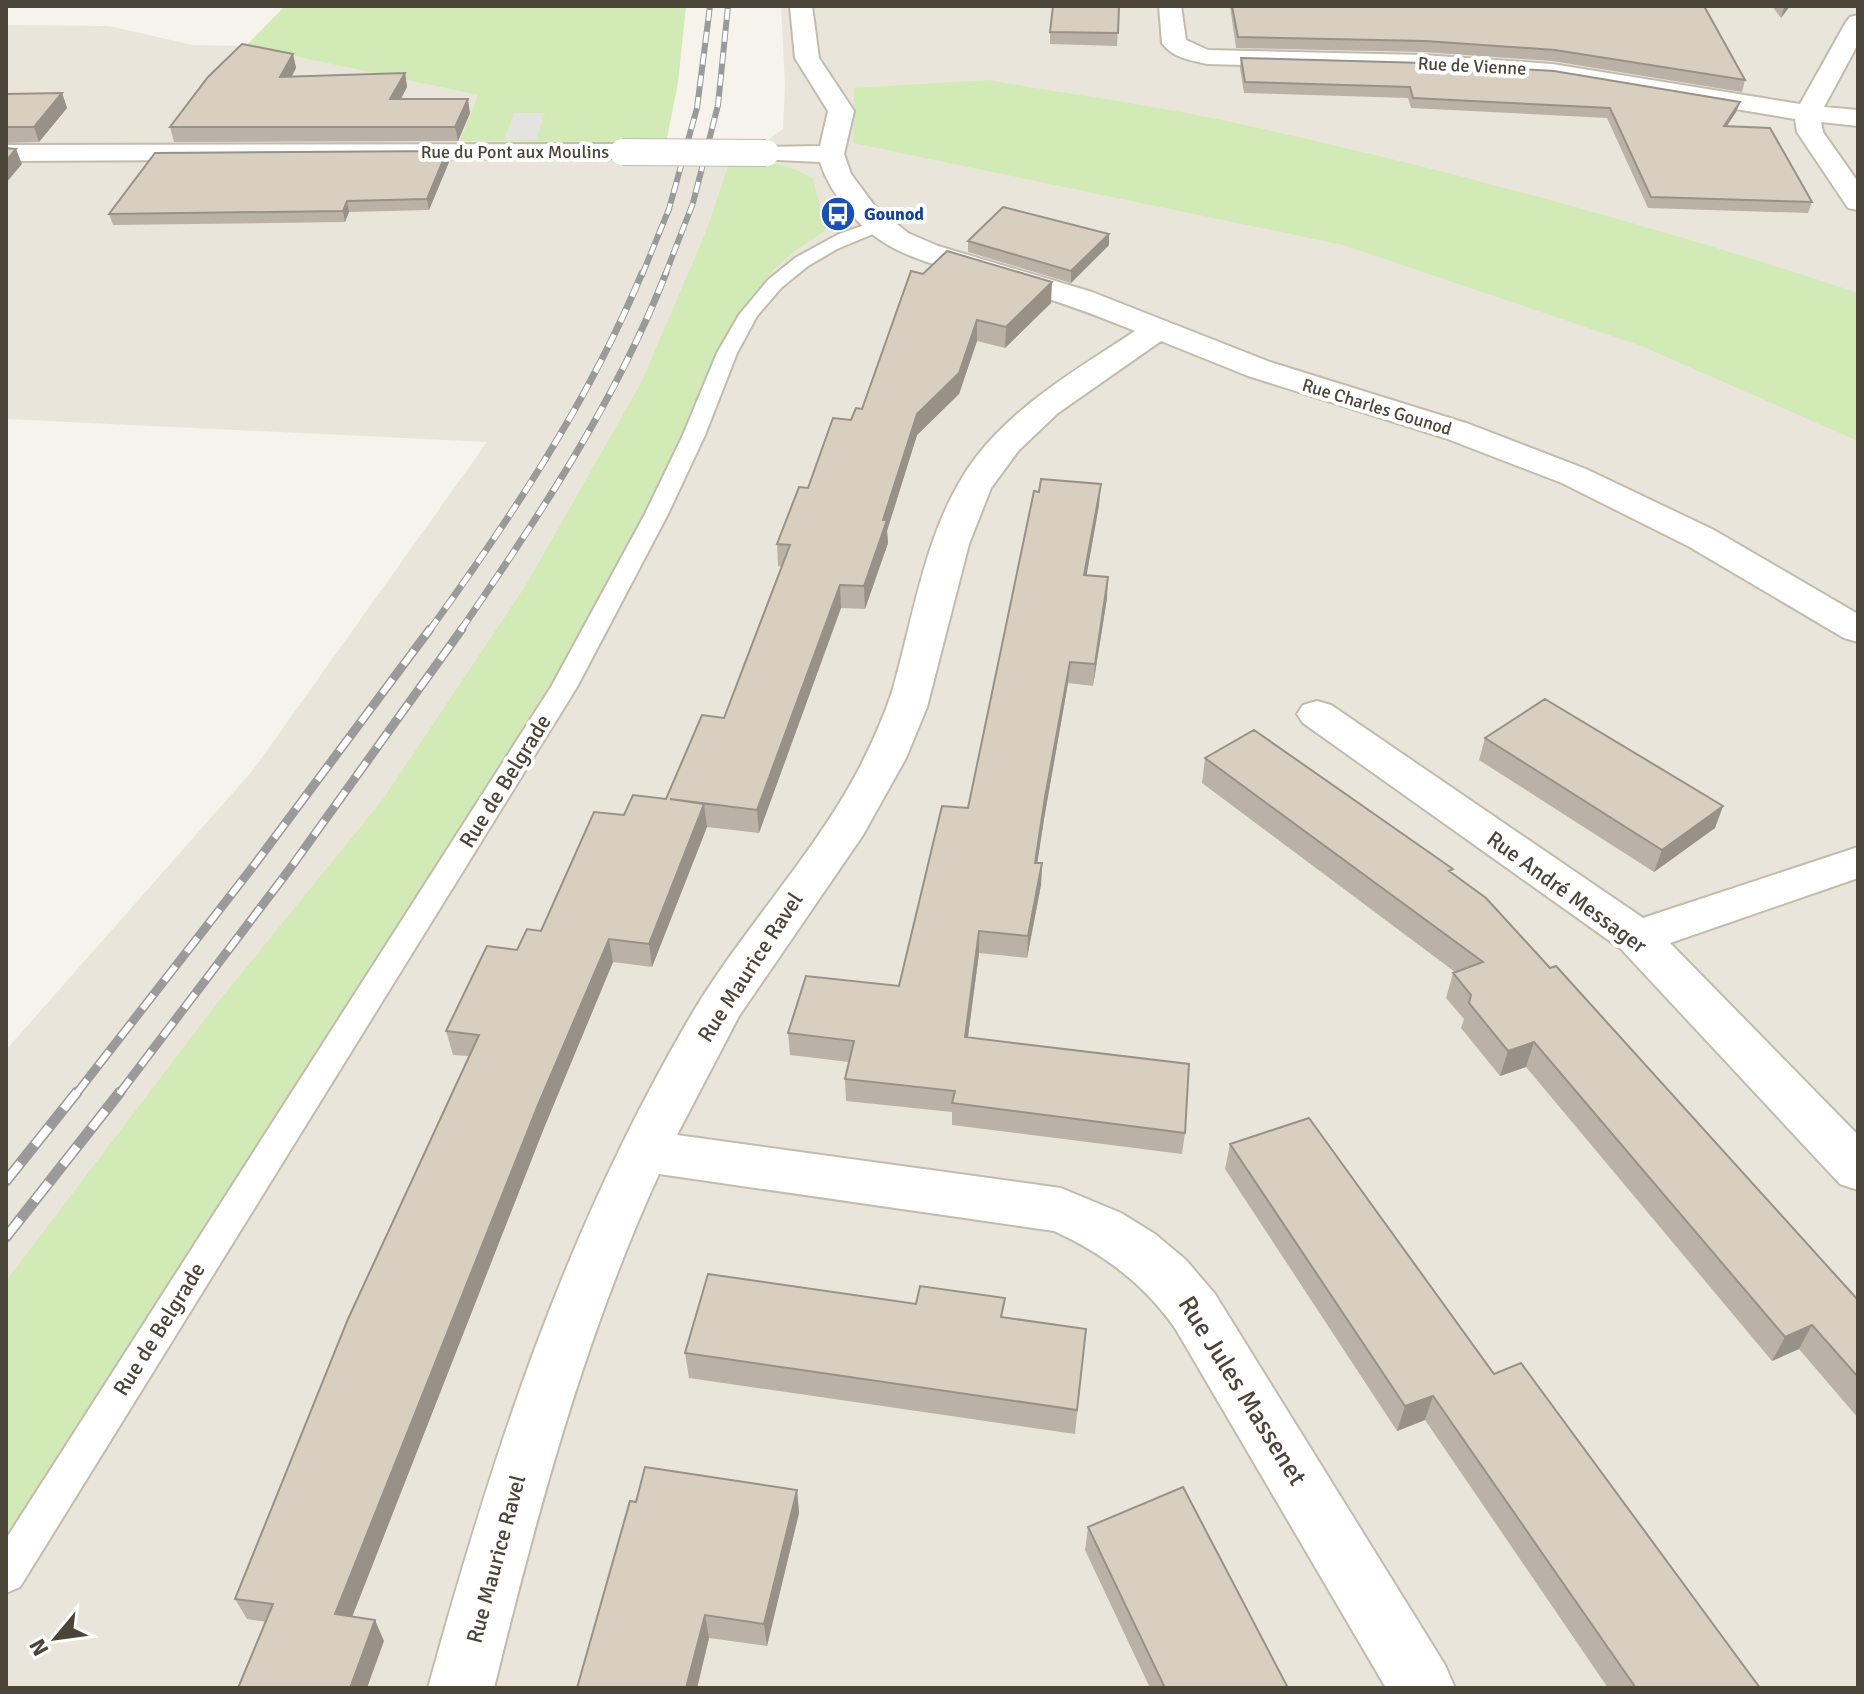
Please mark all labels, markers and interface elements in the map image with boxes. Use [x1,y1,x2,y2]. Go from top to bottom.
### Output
street label: Rue de Vienne [1417,52,1527,80]
street label: Rue du Pont aux Moulins [421,141,609,163]
bus stop icon: Gounod [819,195,857,233]
place label: Gounod [864,203,924,225]
street label: Rue Charles Gounod [1300,374,1454,440]
street label: Rue de Belgrade [453,709,557,853]
street label: Rue André Messager [1482,825,1652,959]
street label: Rue Maurice Ravel [692,887,808,1047]
street label: Rue de Belgrade [107,1257,211,1401]
street label: Rue Jules Massenet [1171,1290,1313,1492]
street label: Rue Maurice Ravel [461,1472,531,1646]
north arrow [16,1598,96,1678]
text: N [23,1634,54,1661]

